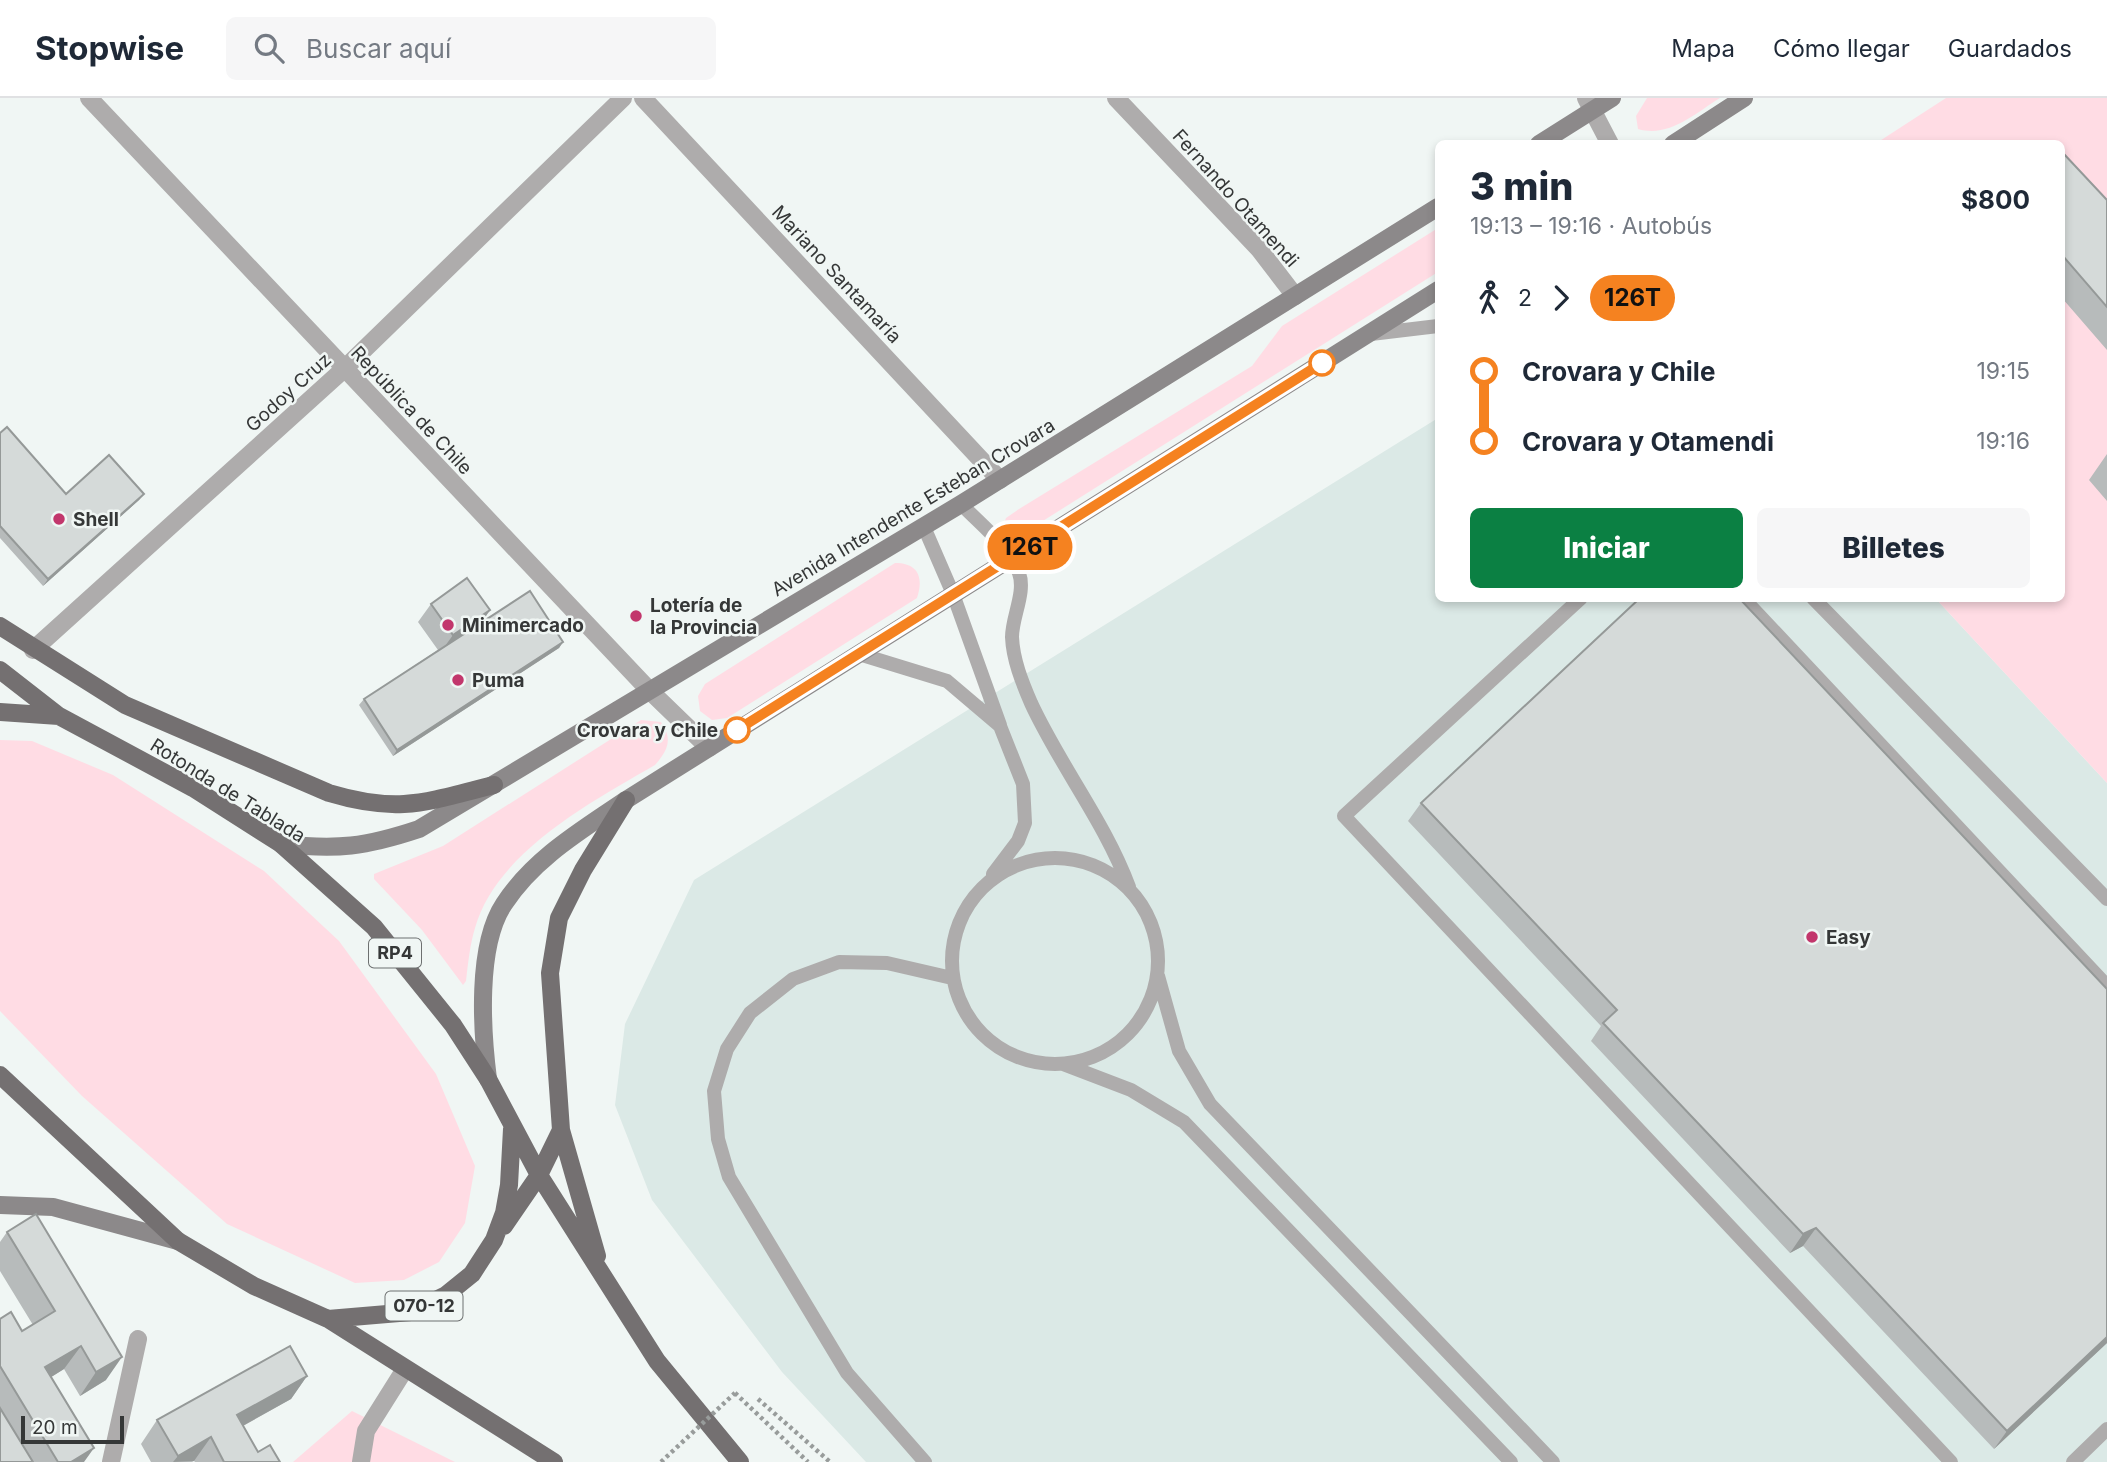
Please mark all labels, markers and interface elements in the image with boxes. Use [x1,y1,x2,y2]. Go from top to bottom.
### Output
search box [226,17,716,80]
text: Stopwise [35,28,184,68]
icon: search [250,29,288,67]
text: Buscar aquí [306,33,451,64]
text: Mapa [1671,34,1735,63]
text: Cómo llegar [1773,34,1910,63]
text: Guardados [1948,34,2072,63]
street label: Fernando Otamendi [1168,125,1303,272]
text: 3 min [1470,163,1573,209]
text: $800 [1961,184,2030,215]
street label: Mariano Santamaría [767,201,906,348]
text: 19:13 – 19:16 · Autobús [1470,212,1712,240]
icon: walk [1470,279,1508,317]
icon: forward [1542,279,1580,317]
text: 126T [1604,283,1661,312]
text: 2 [1518,284,1532,312]
street label: República de Chile [346,341,477,479]
street label: Godoy Cruz [241,348,336,437]
unlabelled marker [1309,350,1335,376]
text: Crovara y Chile [1522,356,1715,387]
text: 19:15 [1976,357,2030,385]
street label: Avenida Intendente Esteban Crovara [768,414,1059,601]
text: Crovara y Otamendi [1522,426,1774,457]
text: 19:16 [1976,427,2030,455]
place label: Shell [73,508,119,531]
button: Iniciar [1470,508,1743,588]
button: Billetes [1757,508,2030,588]
marker: Shell [51,511,67,527]
line badge: 126T [981,524,1079,570]
text: 126T [1001,532,1059,561]
place label: Lotería de la Provincia [650,594,757,639]
marker: Lotería de la Provincia [628,608,644,624]
place label: Minimercado [462,614,584,637]
marker: Minimercado [440,617,456,633]
place label: Puma [472,669,525,692]
marker: Puma [450,672,466,688]
marker: Crovara y Chile [724,717,750,743]
place label: Crovara y Chile [577,719,718,742]
street label: Rotonda de Tablada [146,733,309,847]
place label: Easy [1826,926,1871,949]
marker: Easy [1804,929,1820,945]
road number: RP4 [369,938,421,968]
road number: 070-12 [386,1292,462,1321]
scale bar [21,1413,124,1445]
text: 20 m [32,1416,78,1439]

